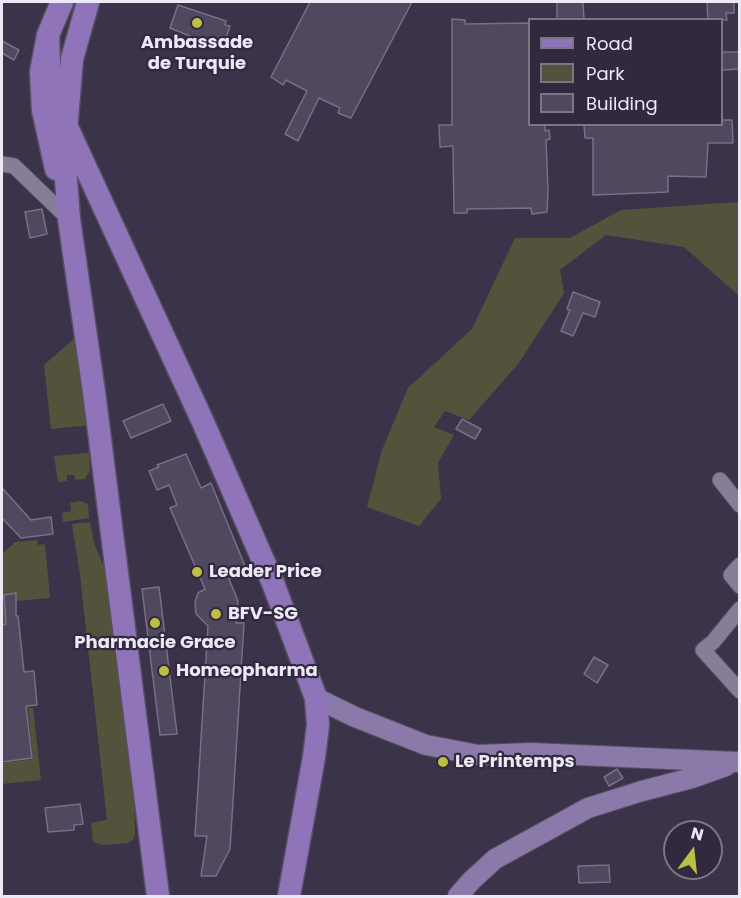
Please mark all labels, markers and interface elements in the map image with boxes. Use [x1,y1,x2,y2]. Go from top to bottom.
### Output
marker: Ambassade de Turquie [190,16,204,30]
legend [528,18,723,126]
text: Road [586,31,633,56]
place label: Ambassade de Turquie [141,32,253,74]
text: Park [586,61,625,86]
text: Building [586,91,658,116]
place label: Leader Price [209,561,322,583]
marker: Leader Price [190,565,204,579]
place label: BFV-SG [228,603,298,625]
marker: BFV-SG [209,607,223,621]
marker: Pharmacie Grace [148,616,162,630]
place label: Pharmacie Grace [74,632,236,654]
place label: Homeopharma [176,660,318,682]
marker: Homeopharma [157,664,171,678]
place label: Le Printemps [455,751,575,773]
marker: Le Printemps [436,755,450,769]
north arrow [663,820,723,880]
text: N [688,821,706,847]

